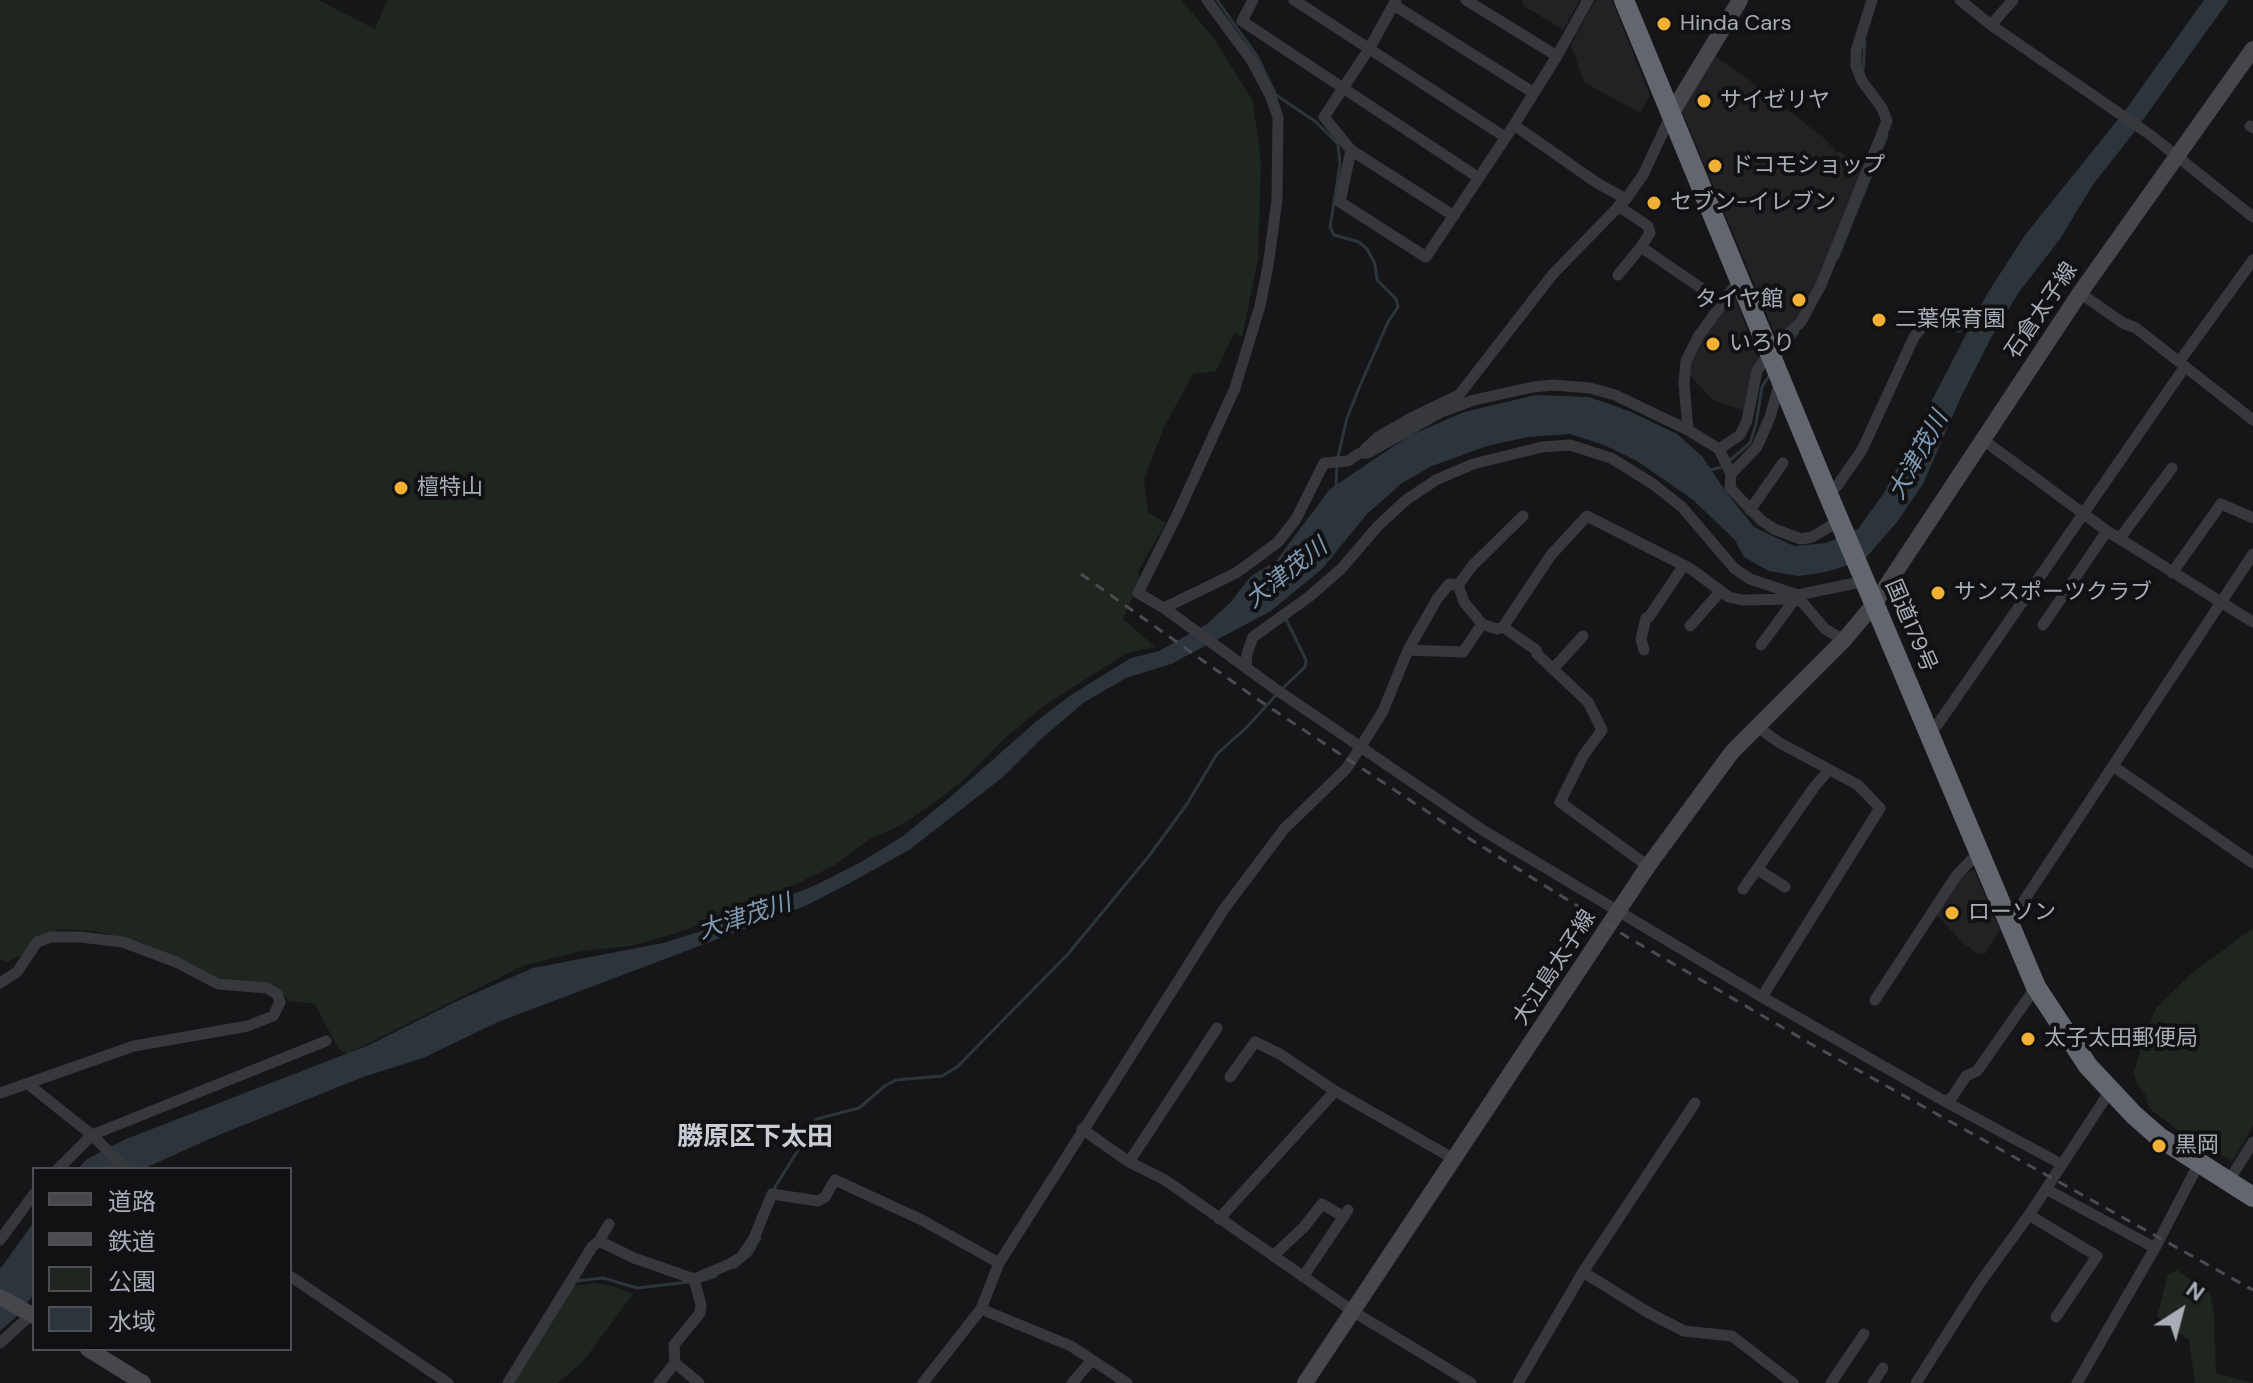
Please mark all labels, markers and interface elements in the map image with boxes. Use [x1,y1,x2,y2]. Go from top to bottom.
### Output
place label: Hinda Cars [1680,11,1791,37]
marker: Hinda Cars [1655,15,1673,33]
place label: サイゼリヤ [1720,88,1830,114]
marker: サイゼリヤ [1695,92,1713,110]
place label: ドコモショップ [1731,153,1885,179]
marker: ドコモショップ [1706,157,1724,175]
place label: セブン-イレブン [1670,190,1836,216]
marker: セブン-イレブン [1645,194,1663,212]
street label: 石倉太子線 [2000,258,2084,364]
place label: タイヤ館 [1695,287,1783,313]
marker: タイヤ館 [1790,291,1808,309]
place label: 二葉保育園 [1895,307,2005,333]
marker: 二葉保育園 [1870,311,1888,329]
place label: いろり [1729,331,1795,357]
marker: いろり [1704,335,1722,353]
water label: 大津茂川 [1883,407,1955,505]
place label: 檀特山 [417,475,483,501]
marker: 檀特山 [392,479,410,497]
water label: 大津茂川 [1240,533,1334,615]
street label: 国道179号 [1879,576,1941,676]
place label: サンスポーツクラブ [1954,580,2152,606]
marker: サンスポーツクラブ [1929,584,1947,602]
water label: 大津茂川 [695,889,795,947]
place label: ローソン [1968,900,2056,926]
marker: ローソン [1943,904,1961,922]
street label: 大江島太子線 [1508,905,1602,1031]
place label: 太子太田郵便局 [2044,1026,2198,1052]
marker: 太子太田郵便局 [2019,1030,2037,1048]
district label: 勝原区下太田 [677,1122,833,1154]
place label: 黒岡 [2175,1133,2219,1159]
marker: 黒岡 [2150,1137,2168,1155]
legend [32,1167,292,1351]
text: 道路 [108,1186,156,1217]
text: 鉄道 [108,1226,156,1257]
text: 公園 [108,1266,156,1297]
north arrow [2141,1271,2221,1351]
text: N [2180,1275,2210,1308]
text: 水域 [108,1306,156,1337]

